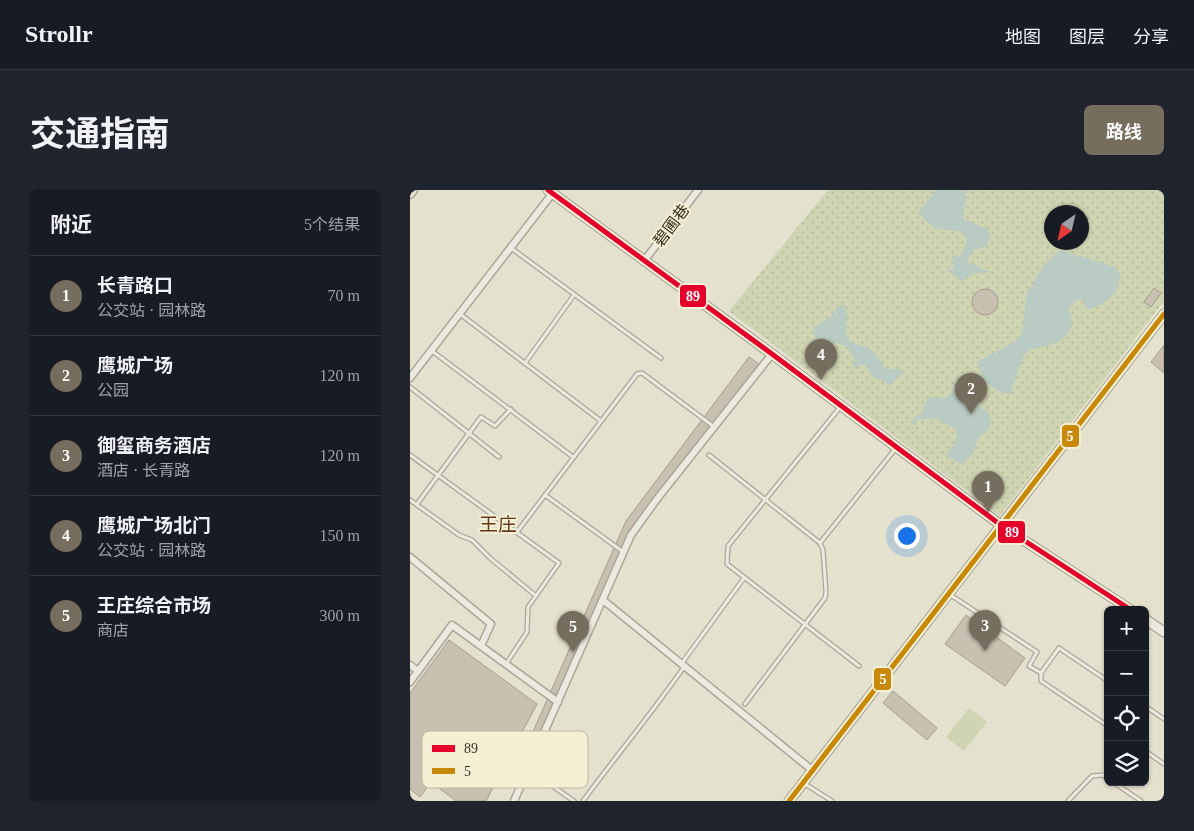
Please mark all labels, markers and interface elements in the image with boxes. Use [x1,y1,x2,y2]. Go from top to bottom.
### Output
text: Strollr [25,21,93,47]
text: 地图 [1005,27,1041,47]
text: 图层 [1069,27,1105,47]
text: 分享 [1133,27,1169,47]
button: 路线 [1084,105,1164,155]
text: 交通指南 [30,115,170,154]
street label: 碧圃巷 [650,201,693,250]
north arrow [1044,205,1089,250]
text: 附近 [50,213,92,237]
text: 5个结果 [304,216,360,233]
text: 长青路口 [97,275,173,296]
line badge: 89 [679,284,707,308]
text: 1 [62,287,70,304]
text: 70 m [328,287,360,304]
text: 89 [686,289,700,304]
text: 公交站 · 园林路 [97,302,206,319]
pin: 4 [805,339,837,380]
text: 鹰城广场 [97,355,173,376]
text: 2 [62,367,70,384]
text: 120 m [320,367,360,384]
pin: 2 [955,373,987,414]
text: 公园 [97,382,129,399]
line badge: 5 [1061,424,1080,448]
text: 5 [1067,429,1074,444]
text: 御玺商务酒店 [97,435,211,456]
text: 3 [62,447,70,464]
text: 120 m [320,447,360,464]
text: 酒店 · 长青路 [97,462,190,479]
pin: 1 [972,471,1004,512]
district label: 王庄 [479,514,517,535]
text: 鹰城广场北门 [97,515,211,536]
line badge: 89 [997,520,1026,544]
your location [894,523,920,549]
text: 89 [1005,525,1019,540]
text: 4 [62,527,70,544]
text: 150 m [320,527,360,544]
text: 公交站 · 园林路 [97,542,206,559]
text: 王庄综合市场 [97,595,211,616]
map controls [1104,606,1149,786]
button: + [1104,606,1149,651]
text: 5 [62,607,70,624]
text: 300 m [320,607,360,624]
pin: 3 [969,610,1001,651]
pin: 5 [557,611,589,652]
text: 商店 [97,622,129,639]
button: − [1104,651,1149,696]
line badge: 5 [873,667,892,691]
text: 5 [880,672,887,687]
button: locate [1104,696,1149,741]
legend [422,731,588,788]
text: 89 [464,741,478,756]
button: layers [1104,741,1149,786]
text: 5 [464,764,471,779]

